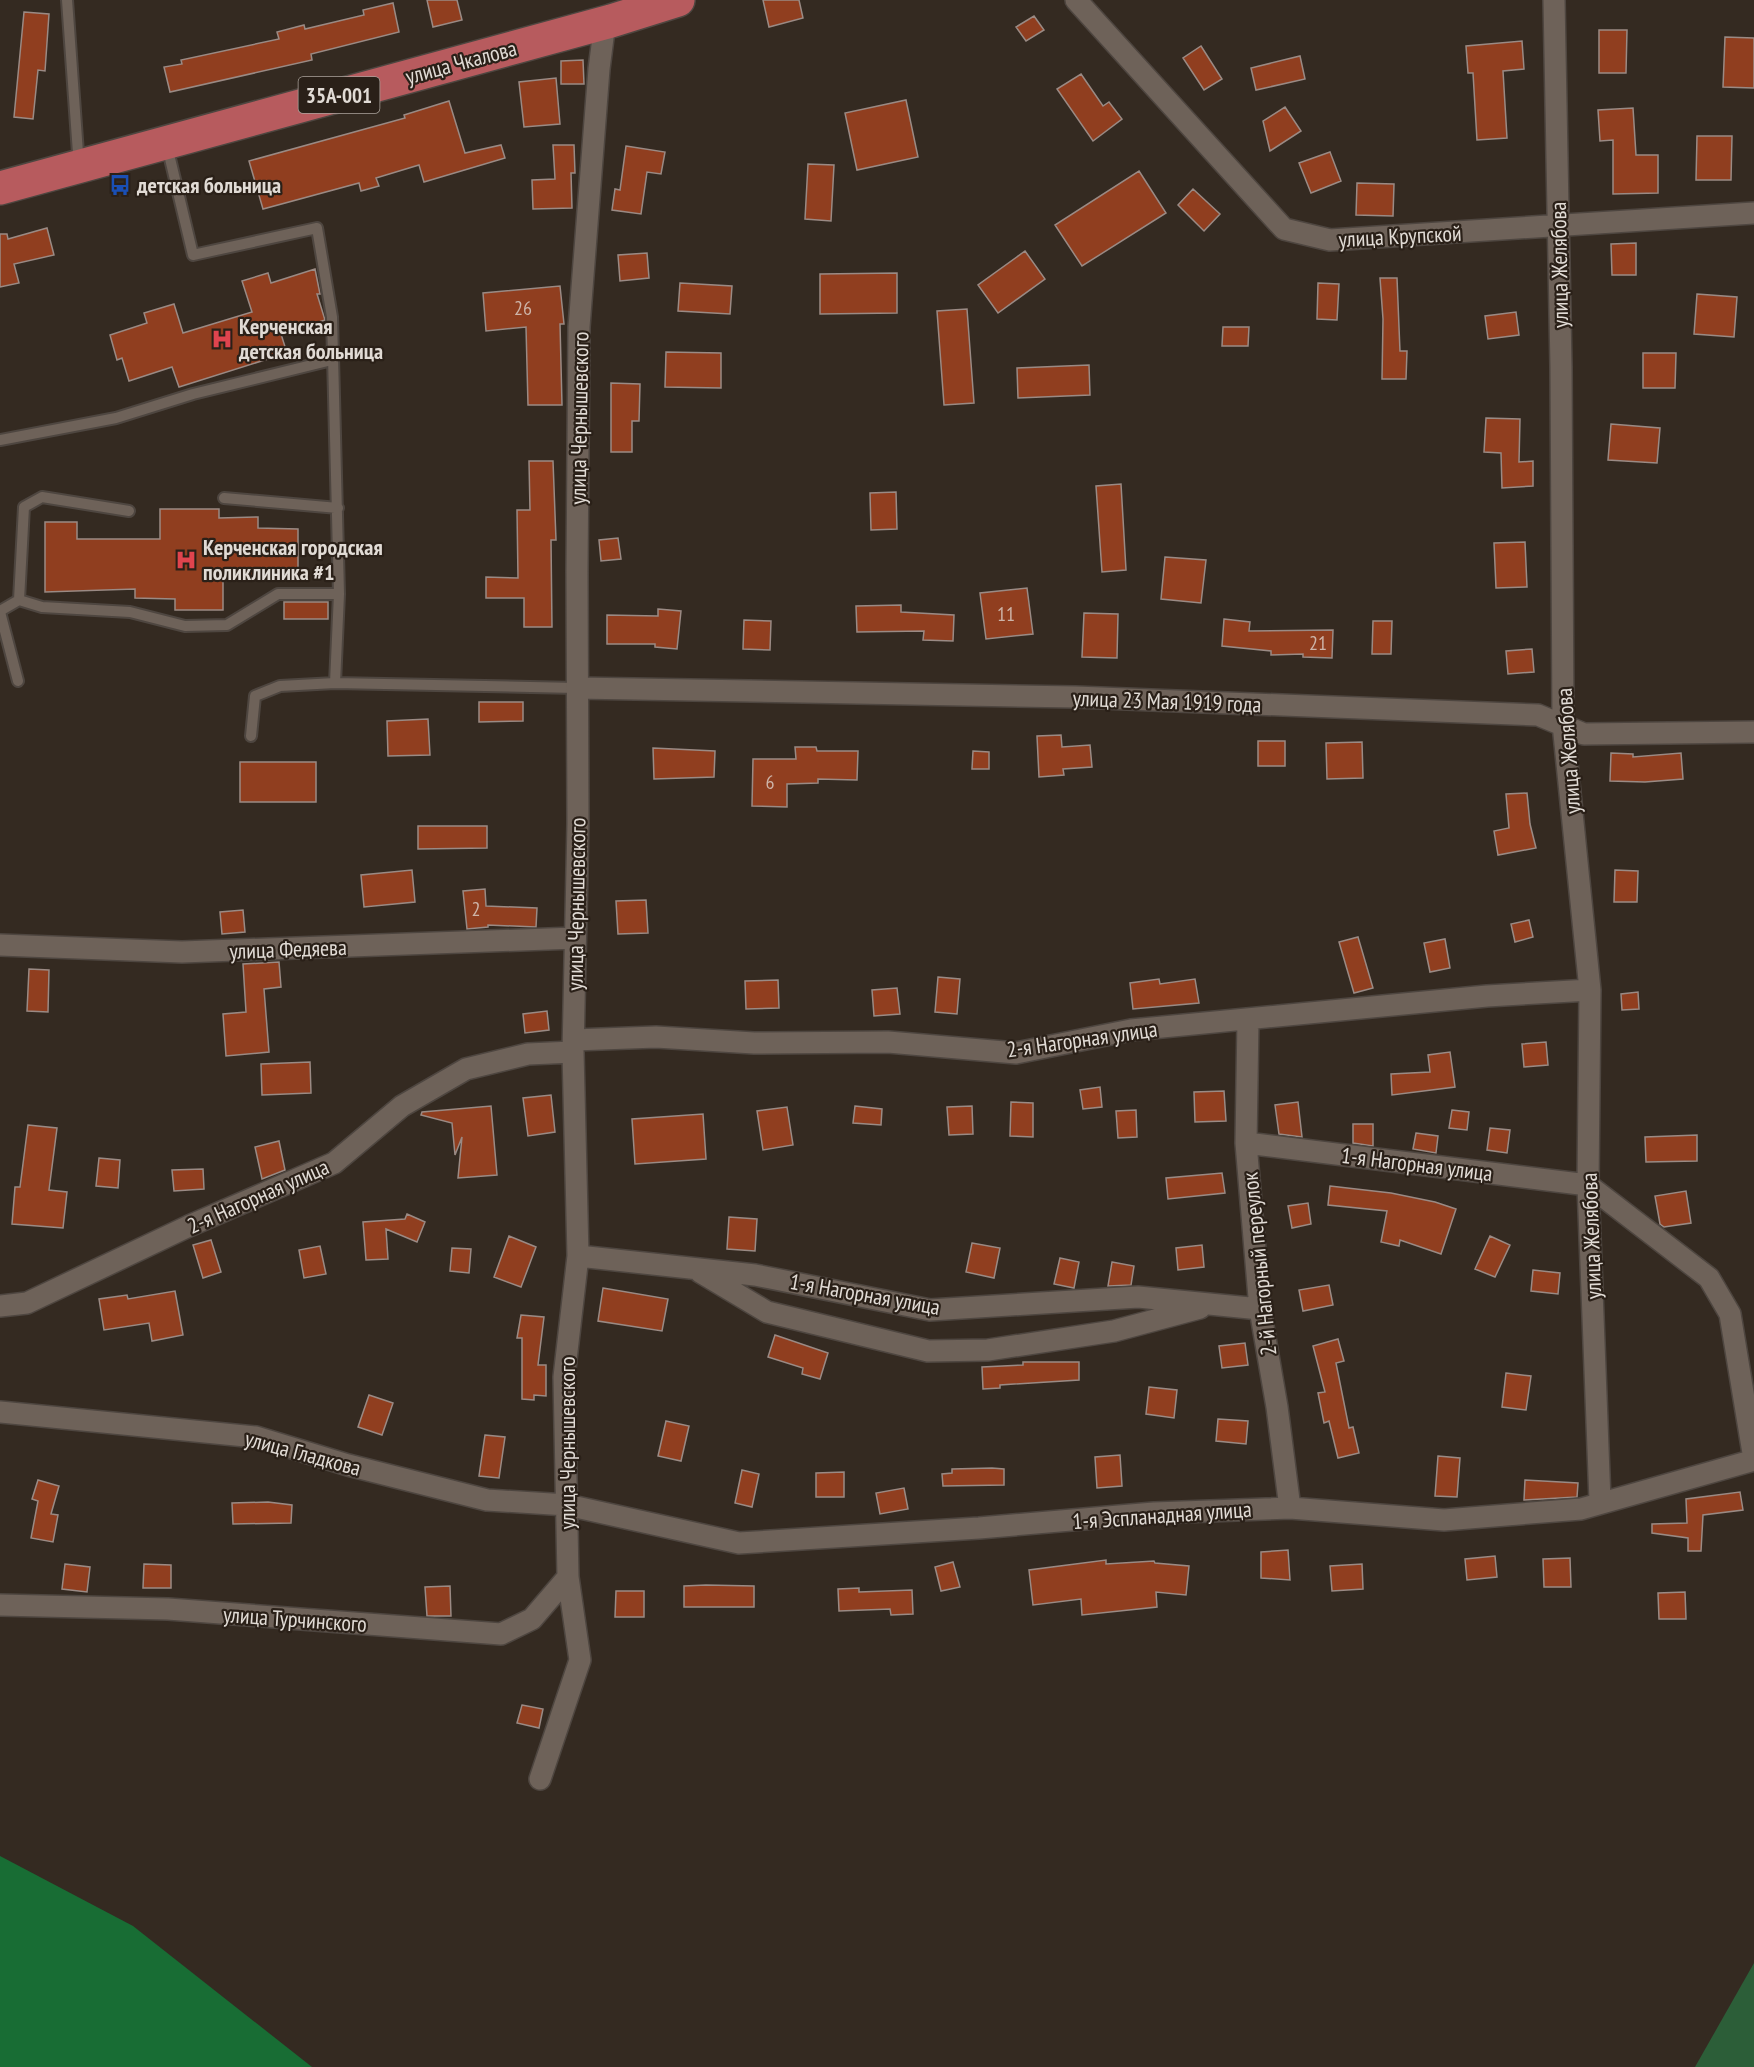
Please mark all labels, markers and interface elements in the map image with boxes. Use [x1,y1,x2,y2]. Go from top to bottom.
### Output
street label: улица Чкалова [402,34,520,90]
road number: 35А-001 [298,77,380,113]
place label: детская больница [136,171,281,199]
bus stop icon: детская больница [108,173,132,197]
street label: улица Желябова [1544,202,1574,328]
street label: улица Крупской [1338,219,1462,253]
house number: 26 [514,295,532,321]
place label: Керченская детская больница [238,312,383,365]
hospital icon: Керченская детская больница [210,327,234,351]
street label: улица Чернышевского [563,331,595,505]
place label: Керченская городская поликлиника #1 [203,533,383,586]
hospital icon: Керченская городская поликлиника #1 [174,548,198,572]
house number: 11 [997,601,1015,627]
house number: 21 [1309,630,1327,656]
street label: улица 23 Мая 1919 года [1072,684,1262,718]
street label: улица Желябова [1550,687,1586,815]
house number: 6 [766,769,775,795]
street label: улица Чернышевского [560,817,592,991]
house number: 2 [472,896,481,922]
street label: улица Федяева [229,933,347,965]
street label: 2-я Нагорная улица [1005,1015,1159,1063]
street label: 1-я Нагорная улица [1340,1141,1494,1187]
street label: 2-я Нагорная улица [183,1152,333,1240]
street label: 2-й Нагорный переулок [1235,1171,1283,1357]
street label: улица Желябова [1575,1172,1607,1300]
street label: 1-я Нагорная улица [788,1267,942,1321]
street label: улица Чернышевского [553,1357,581,1530]
street label: улица Гладкова [242,1424,364,1482]
street label: 1-я Эспланадная улица [1072,1495,1252,1535]
street label: улица Турчинского [222,1600,368,1638]

